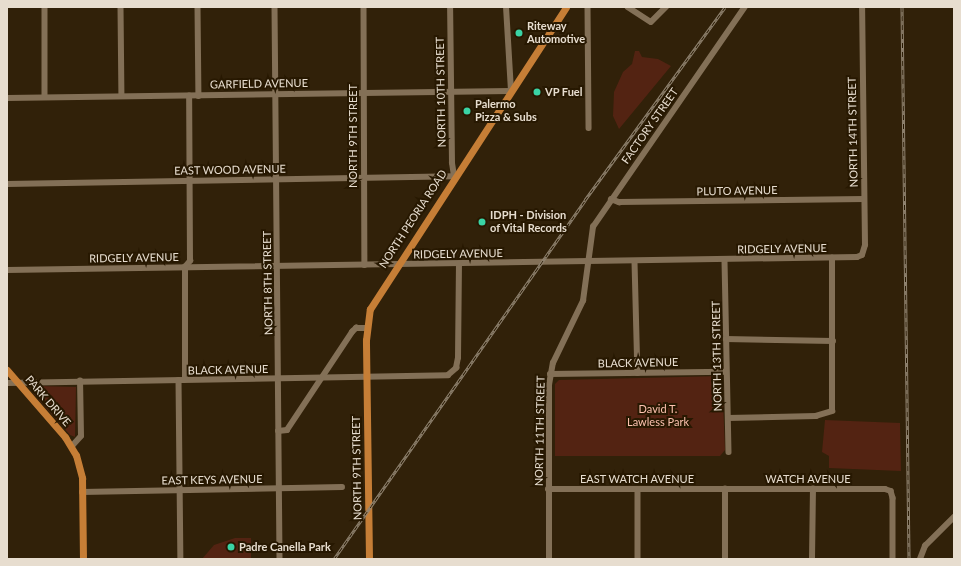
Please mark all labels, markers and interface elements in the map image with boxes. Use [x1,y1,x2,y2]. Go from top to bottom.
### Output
place label: Riteway Automotive [527,20,585,46]
marker: Riteway Automotive [514,28,524,38]
street label: NORTH 10TH STREET [433,37,449,147]
street label: GARFIELD AVENUE [210,77,308,91]
street label: NORTH 14TH STREET [845,77,861,187]
street label: NORTH 9TH STREET [346,84,360,188]
place label: VP Fuel [545,85,583,99]
street label: FACTORY STREET [619,85,681,167]
marker: VP Fuel [532,87,542,97]
place label: Palermo Pizza & Subs [475,98,537,124]
marker: Palermo Pizza & Subs [462,106,472,116]
street label: EAST WOOD AVENUE [174,162,286,178]
street label: NORTH PEORIA ROAD [376,167,450,271]
street label: PLUTO AVENUE [696,184,778,198]
place label: IDPH - Division of Vital Records [490,209,567,235]
marker: IDPH - Division of Vital Records [477,217,487,227]
street label: NORTH 8TH STREET [260,231,276,335]
street label: RIDGELY AVENUE [737,242,827,256]
street label: RIDGELY AVENUE [413,247,503,261]
street label: RIDGELY AVENUE [89,251,179,265]
street label: NORTH 13TH STREET [709,301,725,411]
street label: BLACK AVENUE [597,356,679,370]
street label: BLACK AVENUE [187,363,269,377]
street label: PARK DRIVE [22,373,74,429]
street label: NORTH 11TH STREET [532,376,548,486]
park label: David T. Lawless Park [627,403,689,429]
street label: NORTH 9TH STREET [349,416,365,520]
street label: EAST WATCH AVENUE [580,472,694,486]
street label: WATCH AVENUE [765,472,851,486]
street label: EAST KEYS AVENUE [161,473,263,487]
place label: Padre Canella Park [239,540,331,554]
marker: Padre Canella Park [226,542,236,552]

